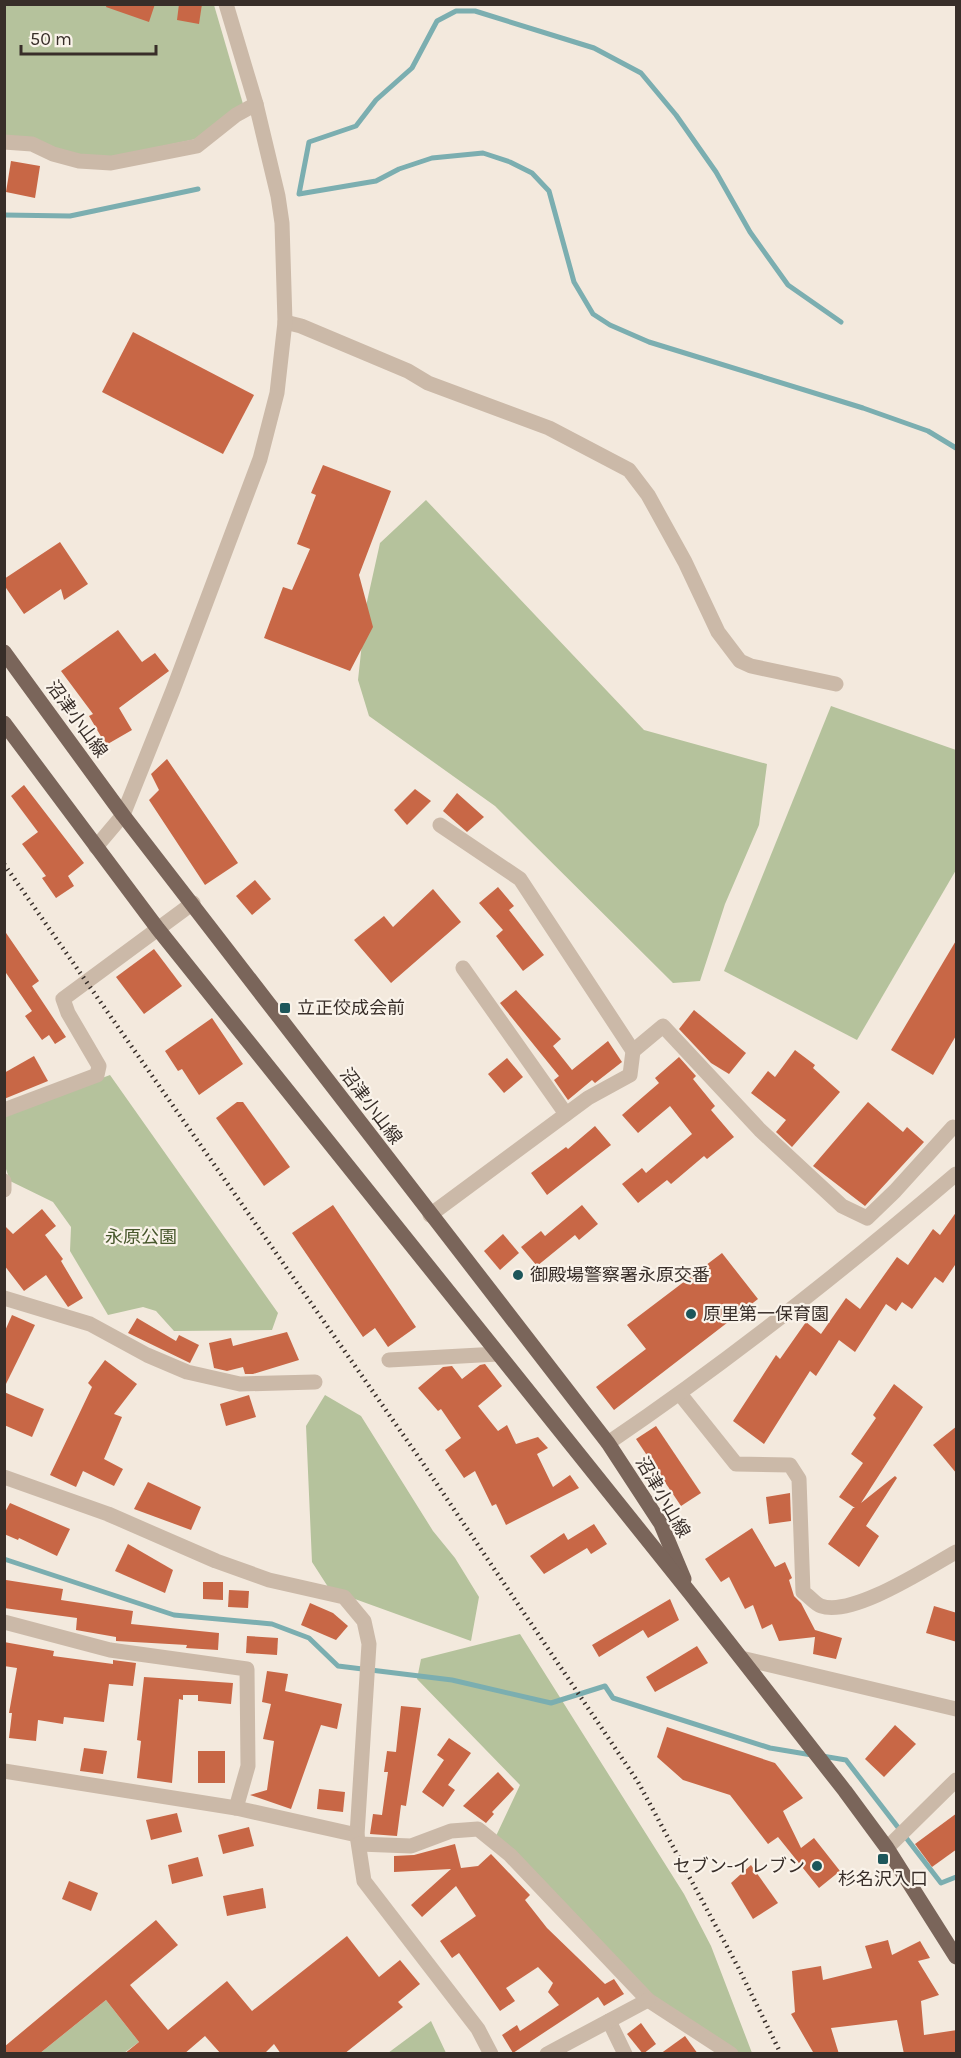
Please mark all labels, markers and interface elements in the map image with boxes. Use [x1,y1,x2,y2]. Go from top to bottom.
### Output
scale bar [21,18,156,56]
text: 50 m [30,28,72,50]
street label: 沼津小山線 [42,676,112,762]
place label: 立正佼成会前 [297,997,405,1019]
marker: 立正佼成会前 [278,1001,292,1015]
street label: 沼津小山線 [335,1063,407,1149]
park label: 永原公園 [105,1226,177,1248]
place label: 御殿場警察署永原交番 [530,1264,710,1286]
marker: 御殿場警察署永原交番 [511,1268,525,1282]
place label: 原里第一保育園 [703,1303,829,1325]
marker: 原里第一保育園 [684,1307,698,1321]
street label: 沼津小山線 [631,1453,695,1541]
marker: 杉名沢入口 [876,1852,890,1866]
place label: セブン-イレブン [673,1855,805,1877]
marker: セブン-イレブン [810,1859,824,1873]
place label: 杉名沢入口 [838,1868,928,1890]

